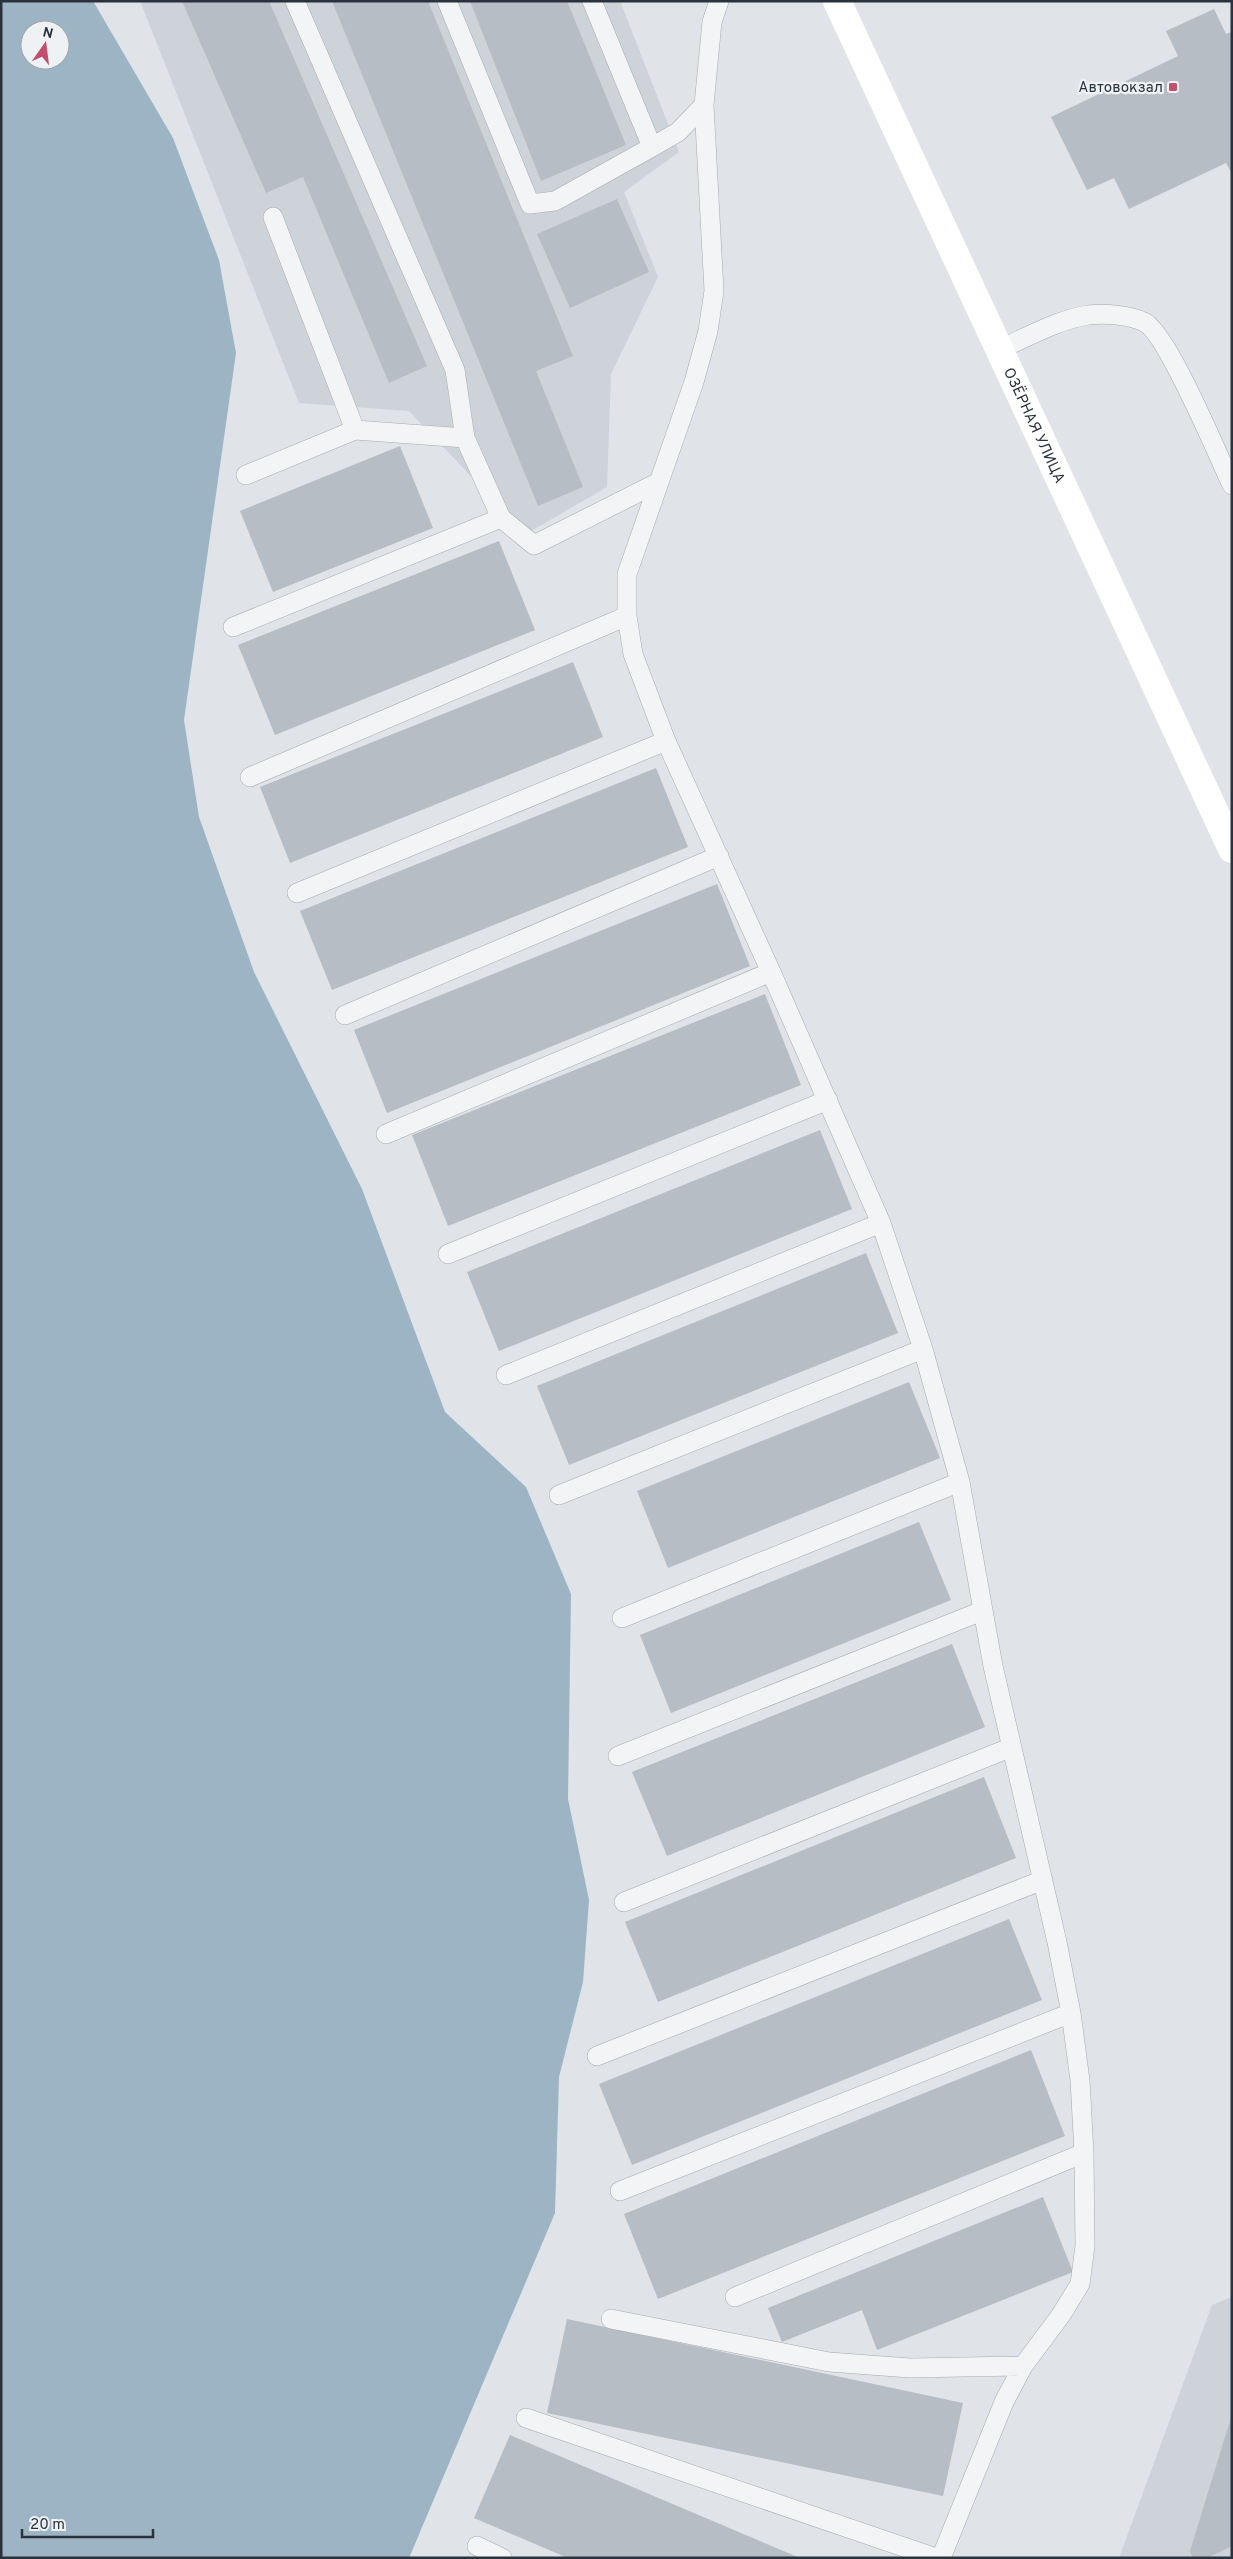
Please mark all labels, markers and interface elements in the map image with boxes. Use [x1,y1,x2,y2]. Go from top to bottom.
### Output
north arrow [20,20,70,70]
text: N [41,24,55,43]
place label: Автовокзал [1078,79,1163,98]
marker: Автовокзал [1167,81,1179,93]
street label: ОЗЁРНАЯ УЛИЦА [998,365,1068,487]
scale bar [22,2506,154,2538]
text: 20 m [30,2516,65,2535]

